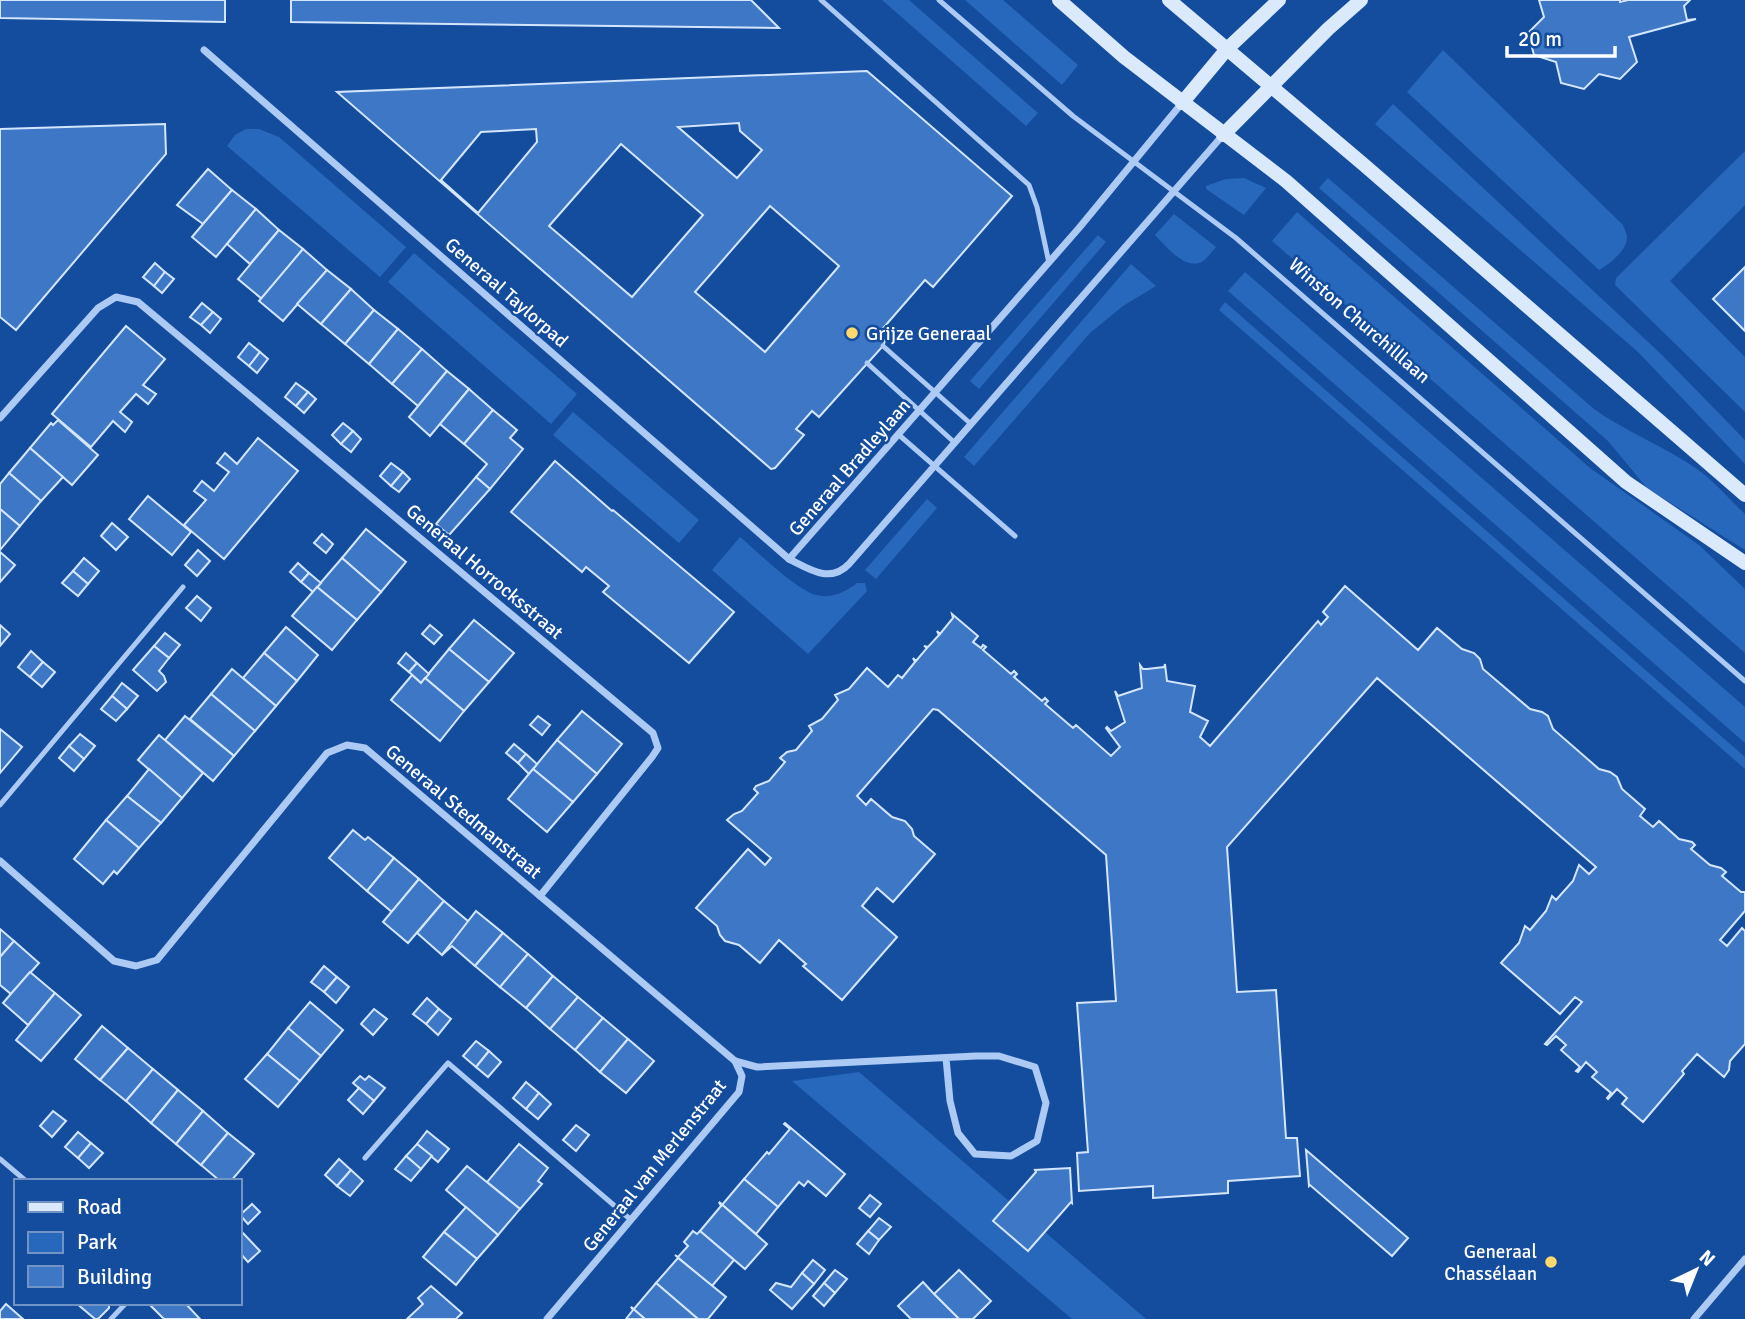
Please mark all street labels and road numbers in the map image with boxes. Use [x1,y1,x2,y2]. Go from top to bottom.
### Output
street label: Generaal Taylorpad [440,233,573,353]
street label: Winston Churchilllaan [1283,253,1435,389]
street label: Generaal Bradleylaan [784,394,916,541]
street label: Generaal Horrocksstraat [401,499,568,645]
street label: Generaal Stedmanstraat [380,739,547,884]
street label: Generaal van Merlenstraat [578,1074,732,1257]

